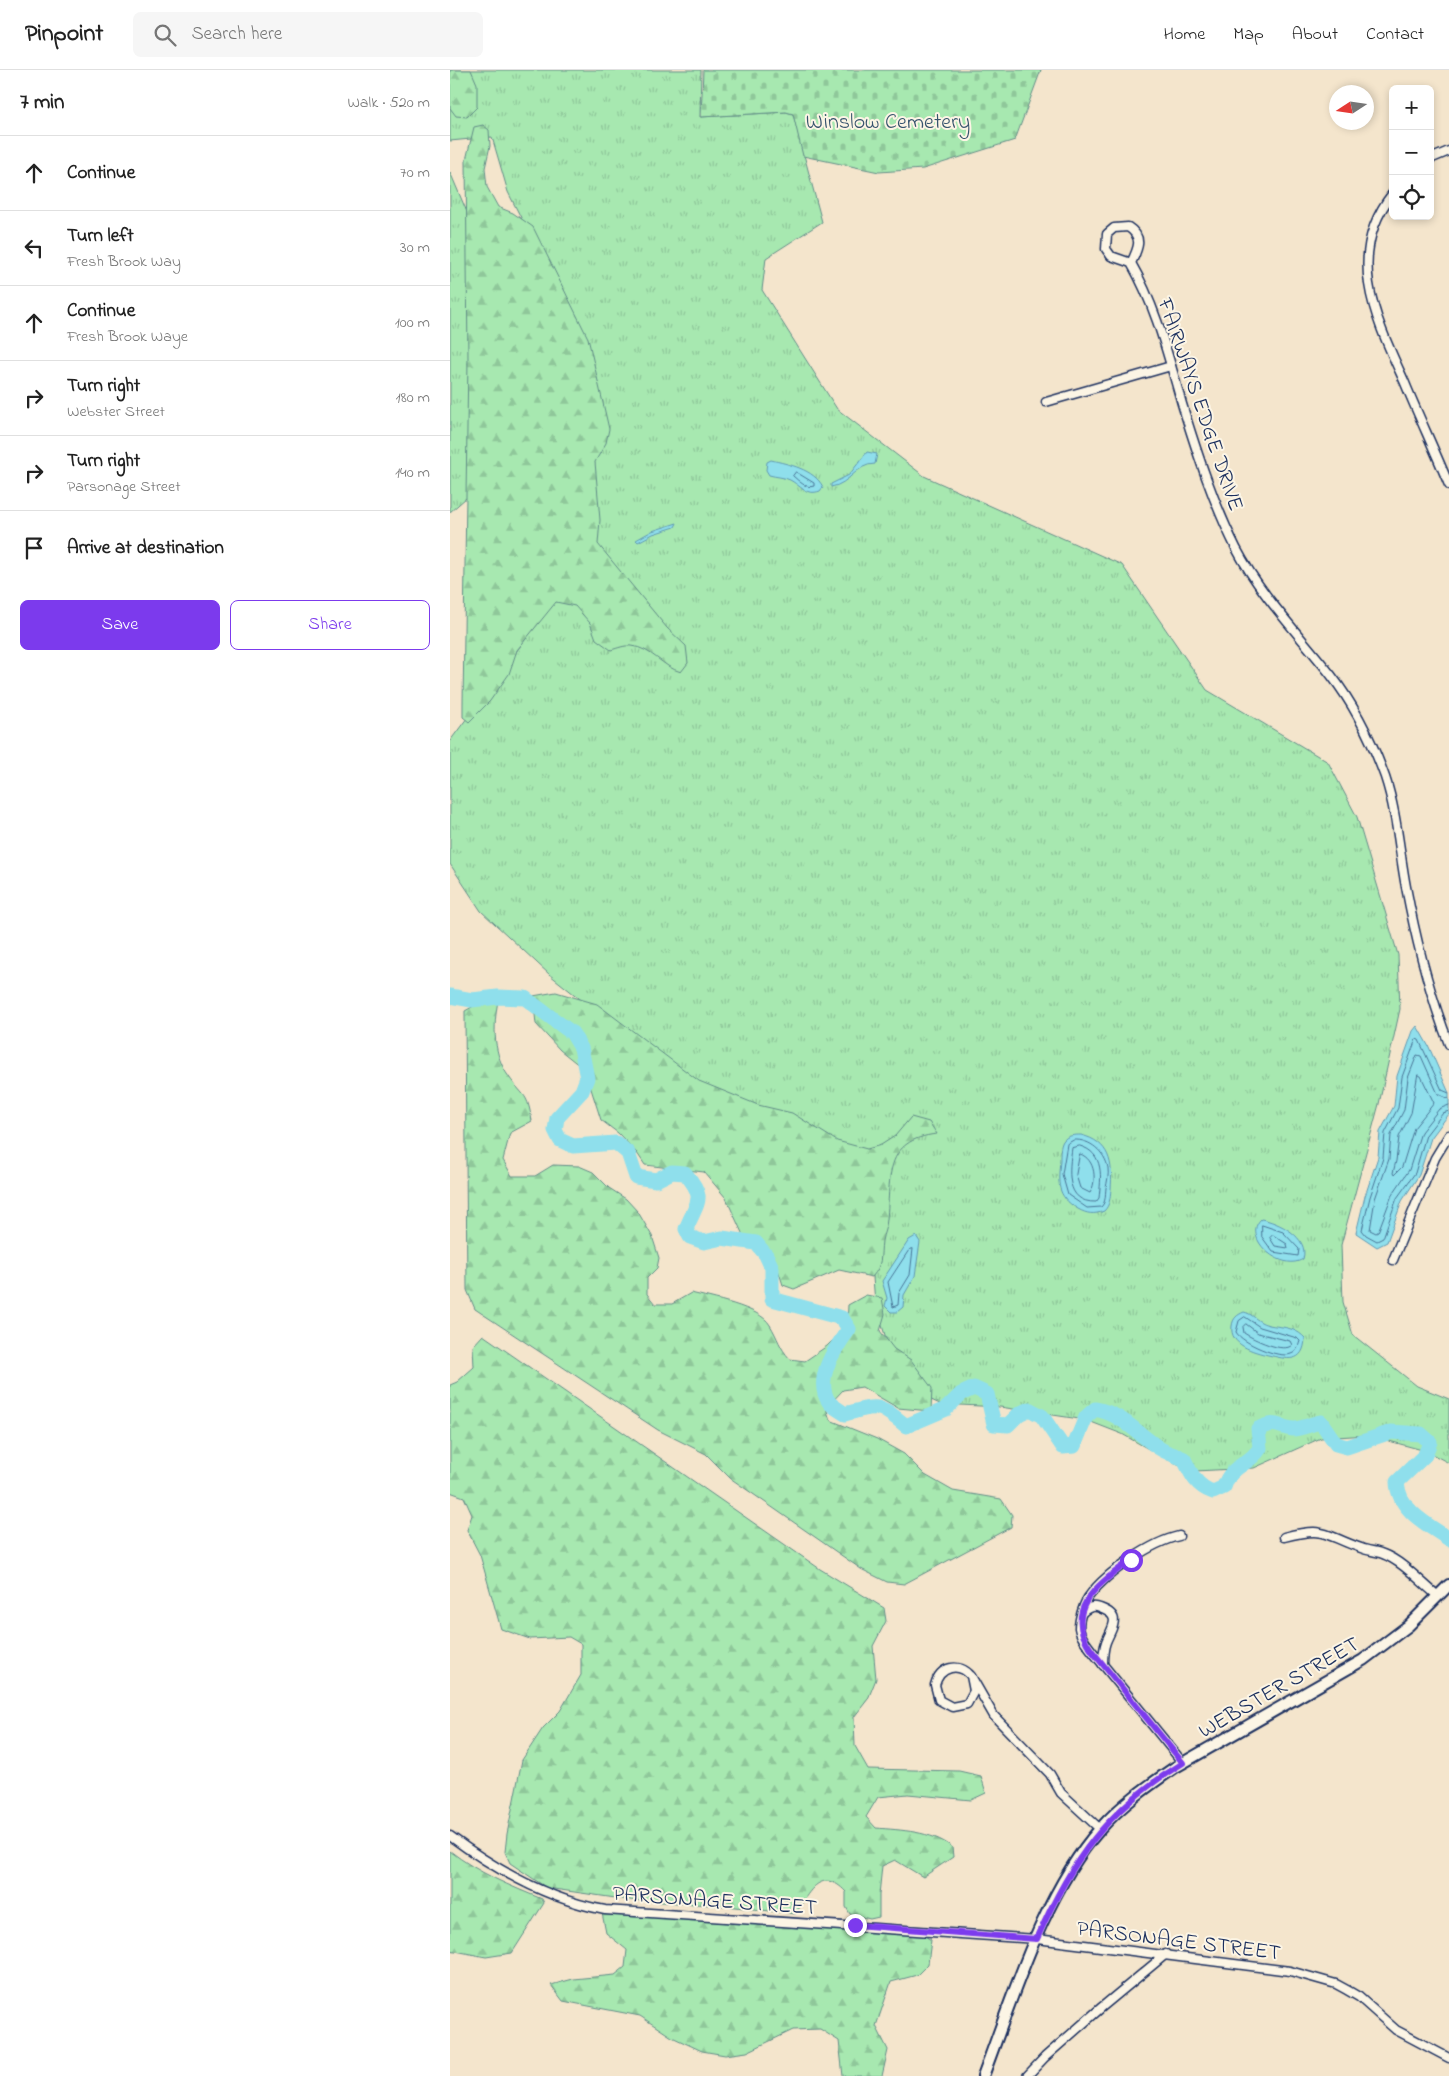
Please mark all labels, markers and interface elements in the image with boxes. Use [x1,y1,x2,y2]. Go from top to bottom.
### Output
search box [133,12,483,57]
text: Pinpoint [25,17,103,52]
icon: search [151,21,179,49]
text: Search here [191,21,282,48]
text: Home [1164,22,1205,48]
text: Map [1233,22,1264,48]
text: About [1292,22,1338,48]
text: Contact [1366,22,1424,48]
north arrow [1329,85,1374,130]
map controls [1389,85,1434,220]
button: + [1389,85,1434,130]
text: 7 min [20,88,64,118]
text: Walk · 520 m [347,91,430,115]
park label: Winslow Cemetery [806,107,970,140]
button: − [1389,130,1434,175]
icon: ahead [20,159,48,187]
text: Continue [67,160,135,187]
text: 70 m [400,161,430,185]
button: locate [1389,175,1434,220]
text: Turn left [67,223,134,250]
icon: left [20,234,48,262]
text: 30 m [400,236,430,260]
text: Fresh Brook Way [67,250,181,274]
street label: FAIRWAYS EDGE DRIVE [1147,293,1251,516]
text: Continue [67,298,135,325]
icon: ahead [20,309,48,337]
text: 100 m [395,311,430,335]
text: Fresh Brook Waye [67,325,188,349]
text: Turn right [67,373,140,400]
icon: right [20,384,48,412]
text: 180 m [396,386,430,410]
text: Webster Street [67,400,165,424]
text: Turn right [67,448,140,475]
icon: right [20,459,48,487]
text: 140 m [395,461,430,485]
text: Parsonage Street [67,475,181,499]
icon: arrive [20,534,48,562]
text: Arrive at destination [67,535,224,562]
button: Save [20,600,220,650]
button: Share [230,600,430,650]
route start [1120,1549,1143,1572]
street label: WEBSTER STREET [1193,1629,1366,1748]
street label: PARSONAGE STREET [611,1879,818,1925]
route end [844,1914,867,1937]
street label: PARSONAGE STREET [1075,1914,1283,1970]

